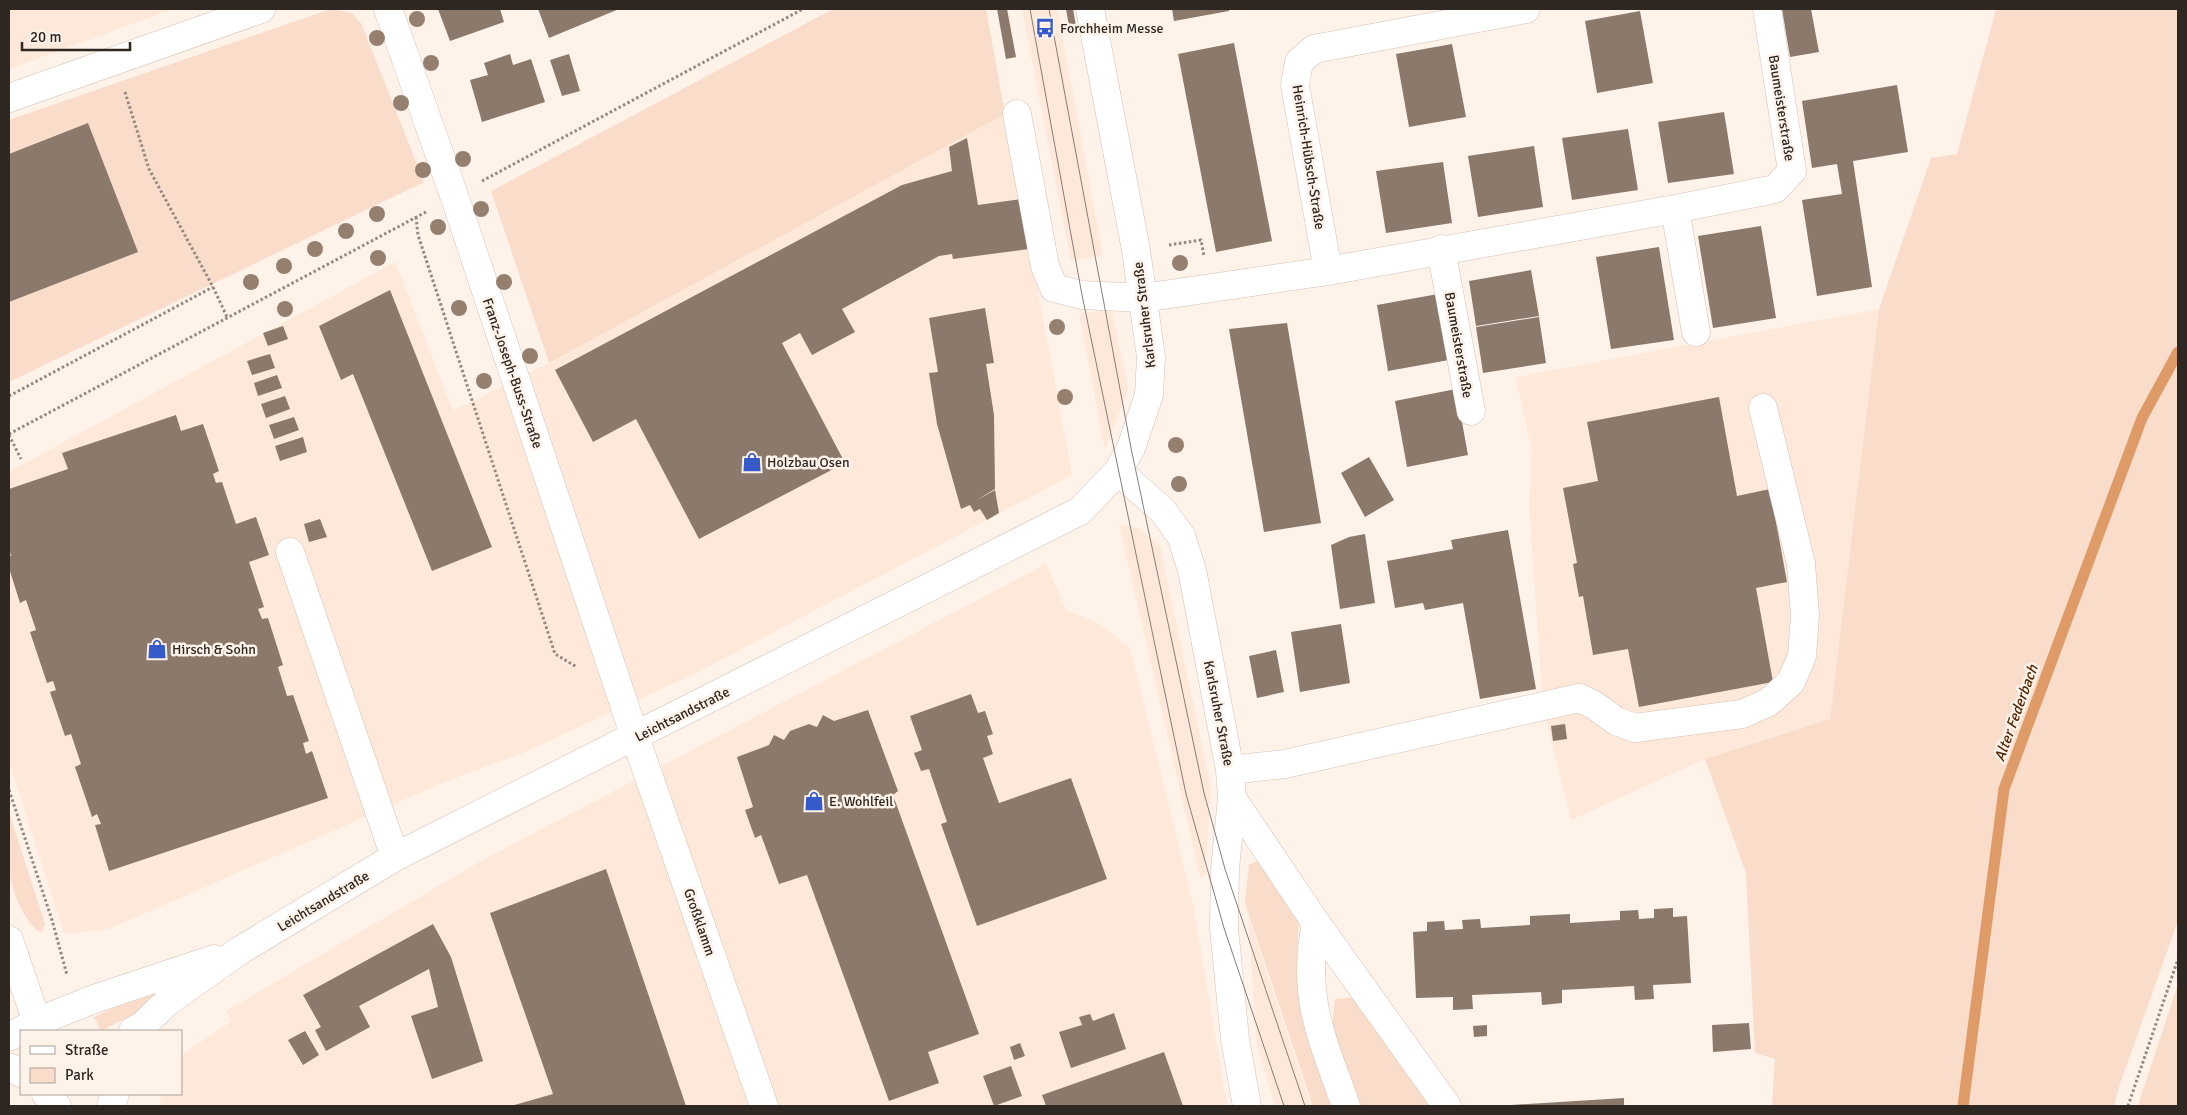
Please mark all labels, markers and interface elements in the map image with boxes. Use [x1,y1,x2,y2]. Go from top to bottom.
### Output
bus stop icon: Forchheim Messe [1034,17,1056,39]
scale bar [22,20,130,52]
place label: Forchheim Messe [1060,20,1164,37]
text: 20 m [30,28,61,46]
street label: Baumeisterstraße [1765,54,1798,162]
street label: Heinrich-Hübsch-Straße [1289,83,1328,231]
street label: Karlsruher Straße [1130,261,1159,369]
street label: Baumeisterstraße [1441,291,1476,399]
street label: Franz-Joseph-Buss-Straße [479,296,546,451]
shop icon: Holzbau Osen [741,451,763,473]
place label: Holzbau Osen [767,454,850,471]
shop icon: Hirsch & Sohn [146,638,168,660]
place label: Hirsch & Sohn [172,641,256,658]
street label: Karlsruher Straße [1200,659,1237,767]
water label: Alter Federbach [1990,662,2042,764]
street label: Leichtsandstraße [632,683,732,746]
shop icon: E. Wohlfeil [803,790,825,812]
place label: E. Wohlfeil [829,793,893,810]
street label: Leichtsandstraße [274,867,372,936]
street label: Großklamm [680,886,719,958]
legend [20,1030,182,1095]
text: Straße [65,1041,109,1059]
text: Park [65,1066,94,1084]

